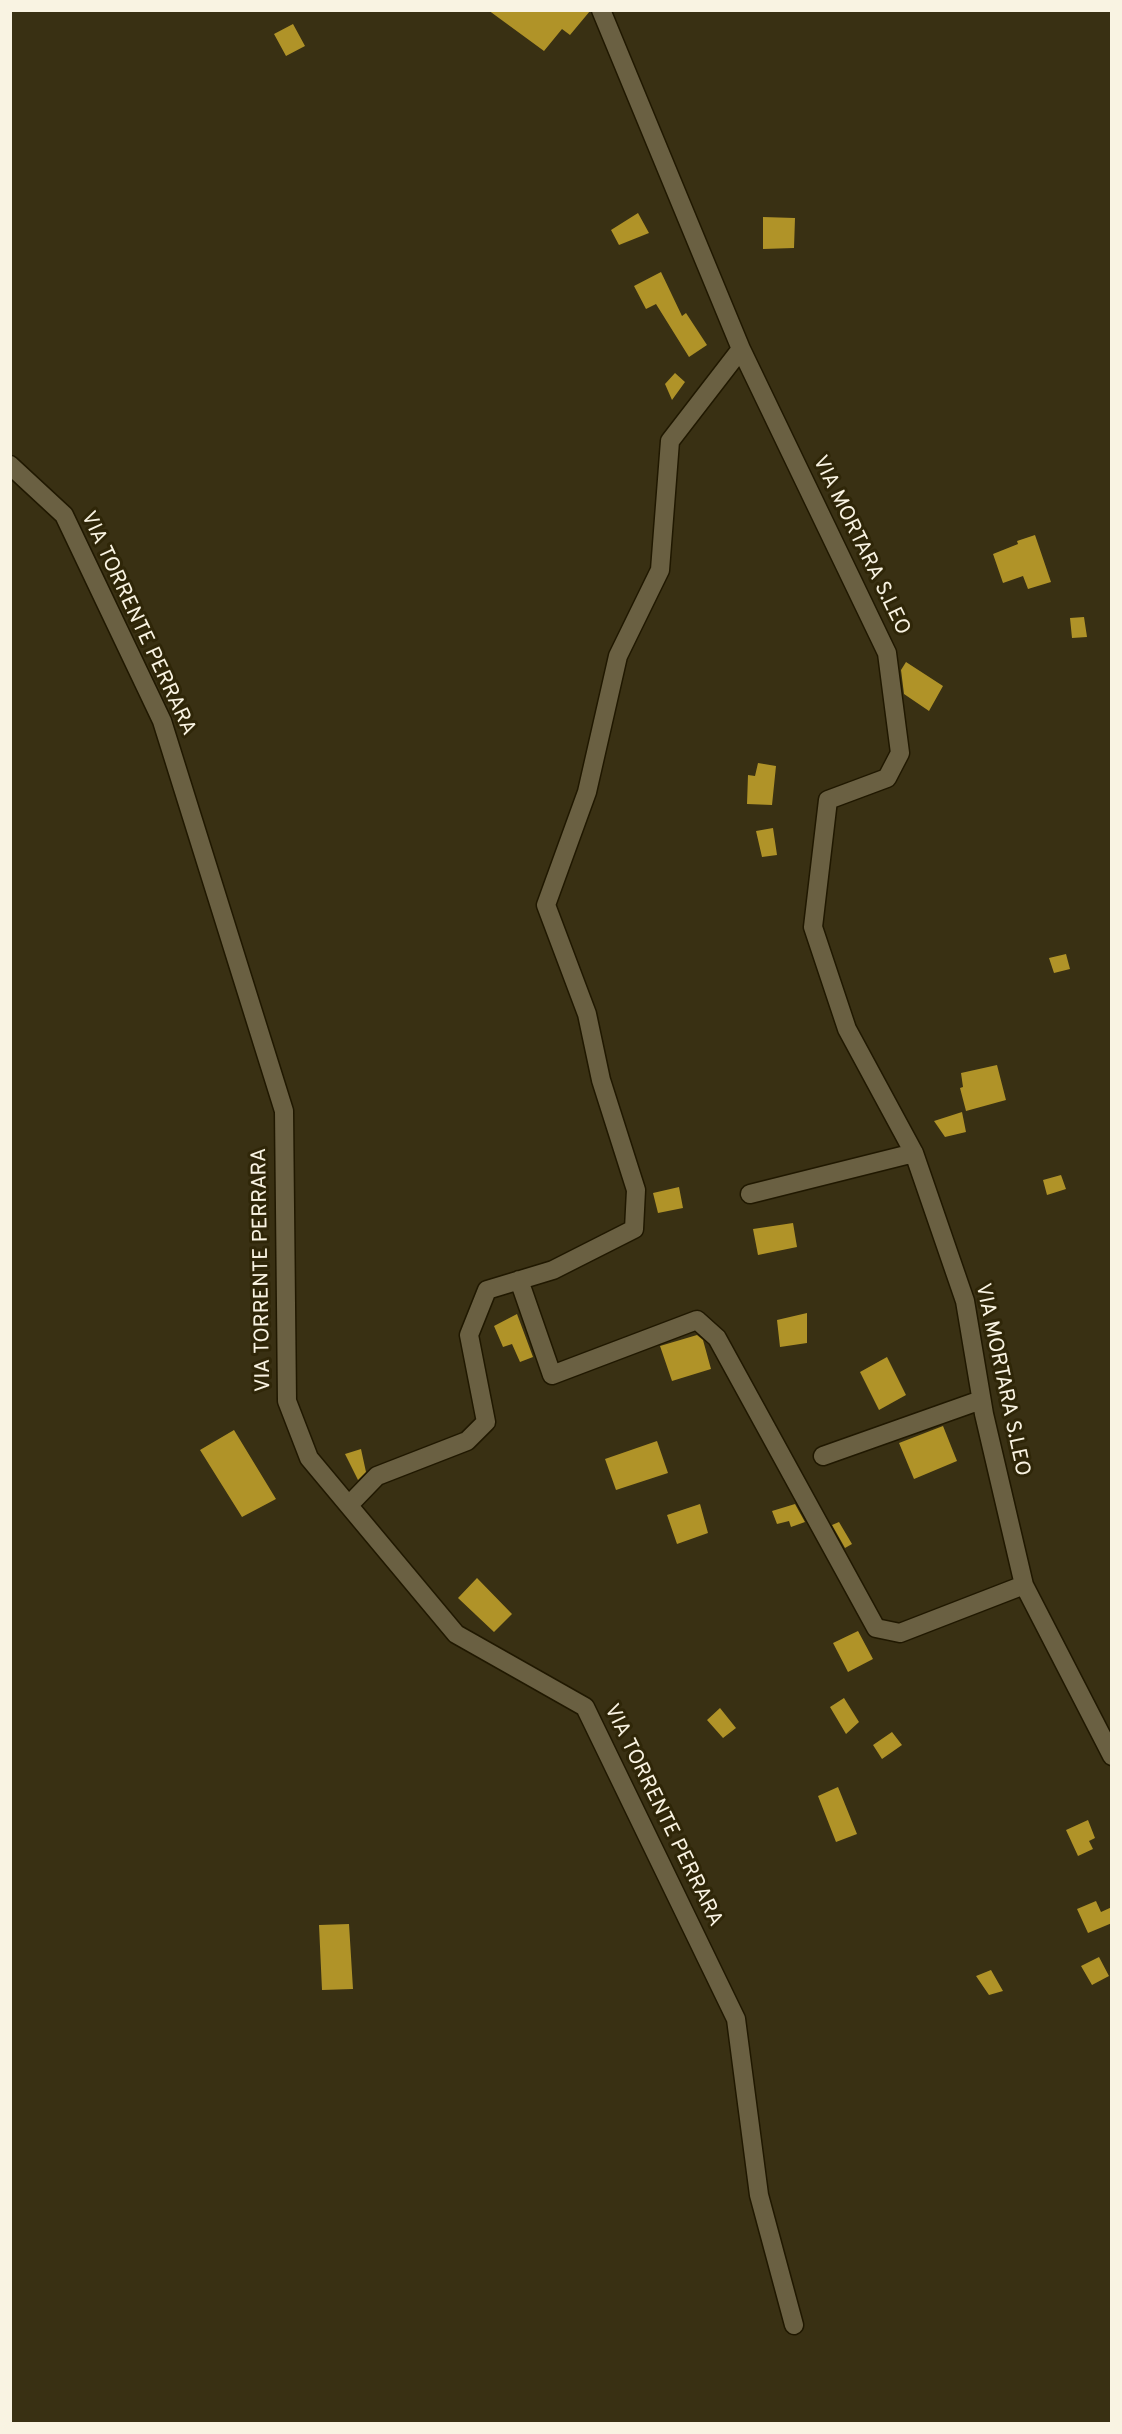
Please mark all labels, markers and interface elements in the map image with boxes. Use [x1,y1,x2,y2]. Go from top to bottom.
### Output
street label: VIA MORTARA S.LEO [806,452,914,640]
street label: VIA TORRENTE PERRARA [74,508,200,740]
street label: VIA TORRENTE PERRARA [248,1148,278,1392]
street label: VIA MORTARA S.LEO [968,1281,1034,1479]
street label: VIA TORRENTE PERRARA [597,1701,727,1931]

